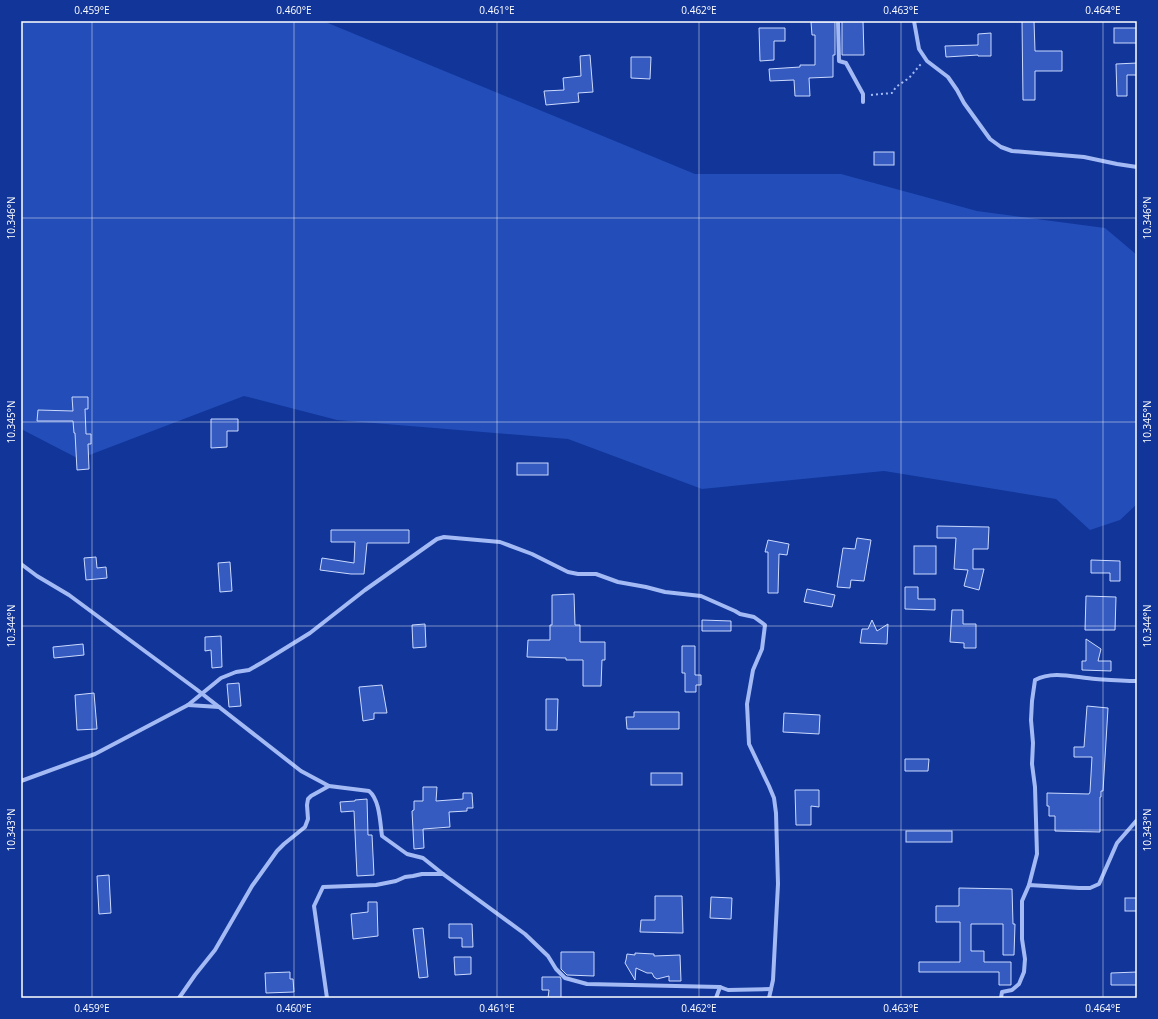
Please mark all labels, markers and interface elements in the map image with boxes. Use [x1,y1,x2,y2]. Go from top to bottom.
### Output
text: 0.459°E [74,3,110,17]
text: 0.460°E [276,3,312,17]
text: 0.461°E [479,3,515,17]
text: 0.462°E [681,3,717,17]
text: 0.463°E [883,3,919,17]
text: 0.464°E [1085,3,1121,17]
text: 10.346°N [4,196,18,240]
text: 10.346°N [1140,196,1154,240]
text: 10.345°N [4,400,18,444]
text: 10.345°N [1140,400,1154,444]
text: 10.344°N [4,604,18,648]
text: 10.344°N [1140,604,1154,648]
text: 10.343°N [4,808,18,852]
text: 10.343°N [1140,808,1154,852]
text: 0.459°E [74,1001,110,1015]
text: 0.460°E [276,1001,312,1015]
text: 0.461°E [479,1001,515,1015]
text: 0.462°E [681,1001,717,1015]
text: 0.463°E [883,1001,919,1015]
text: 0.464°E [1085,1001,1121,1015]

